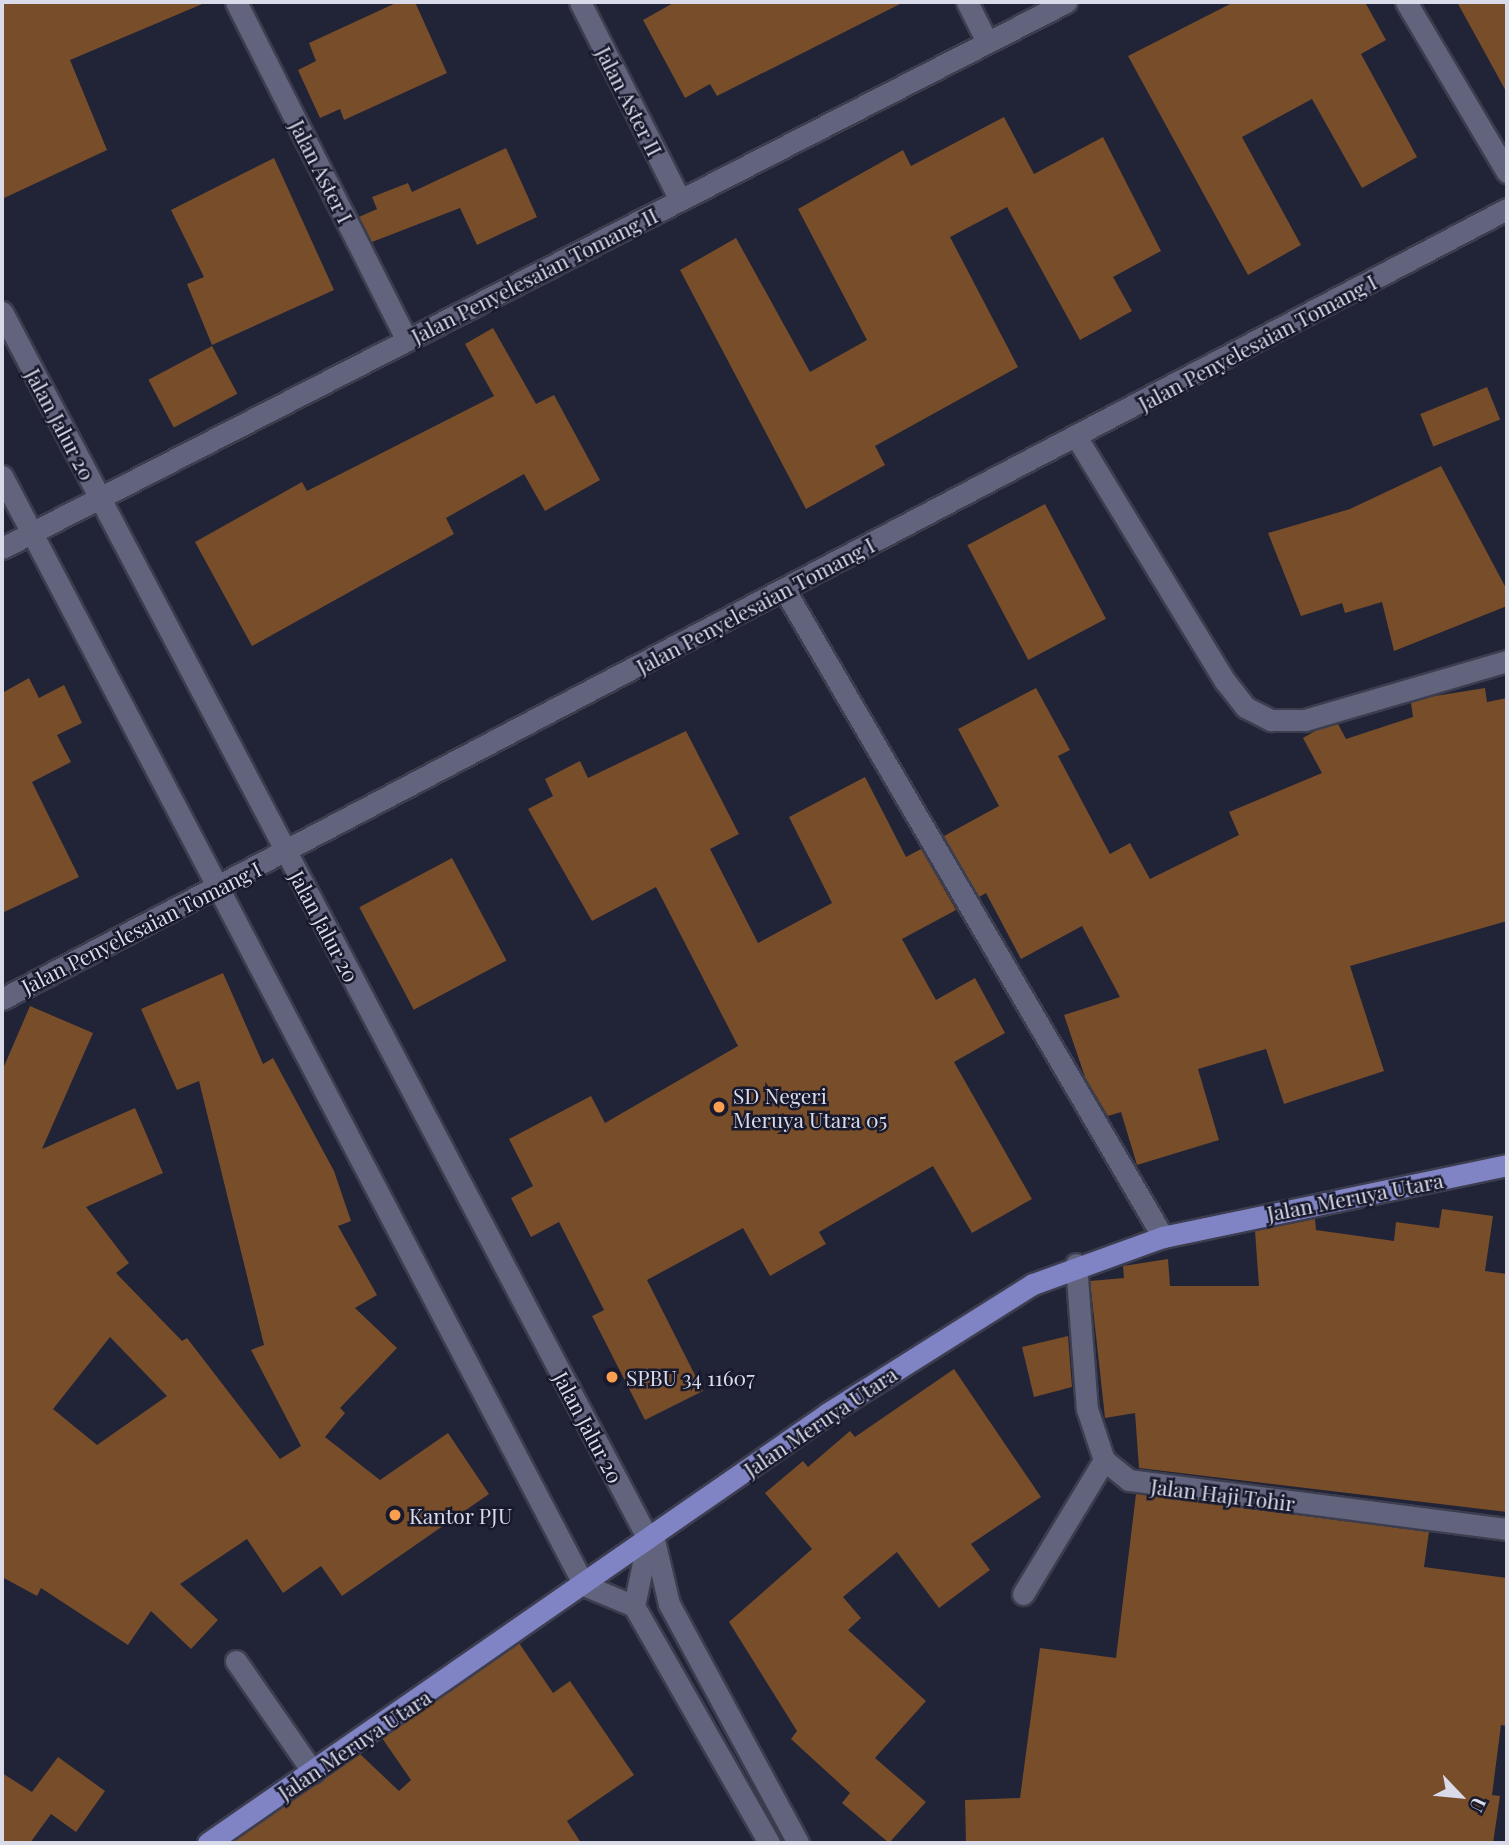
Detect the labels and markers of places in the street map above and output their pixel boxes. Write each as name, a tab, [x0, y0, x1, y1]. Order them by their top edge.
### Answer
place label: SD Negeri Meruya Utara 05	[733, 1082, 888, 1132]
marker: SD Negeri Meruya Utara 05	[711, 1099, 727, 1115]
place label: SPBU 34 11607	[626, 1364, 755, 1390]
marker: SPBU 34 11607	[604, 1369, 620, 1385]
place label: Kantor PJU	[409, 1502, 513, 1528]
marker: Kantor PJU	[387, 1507, 403, 1523]

